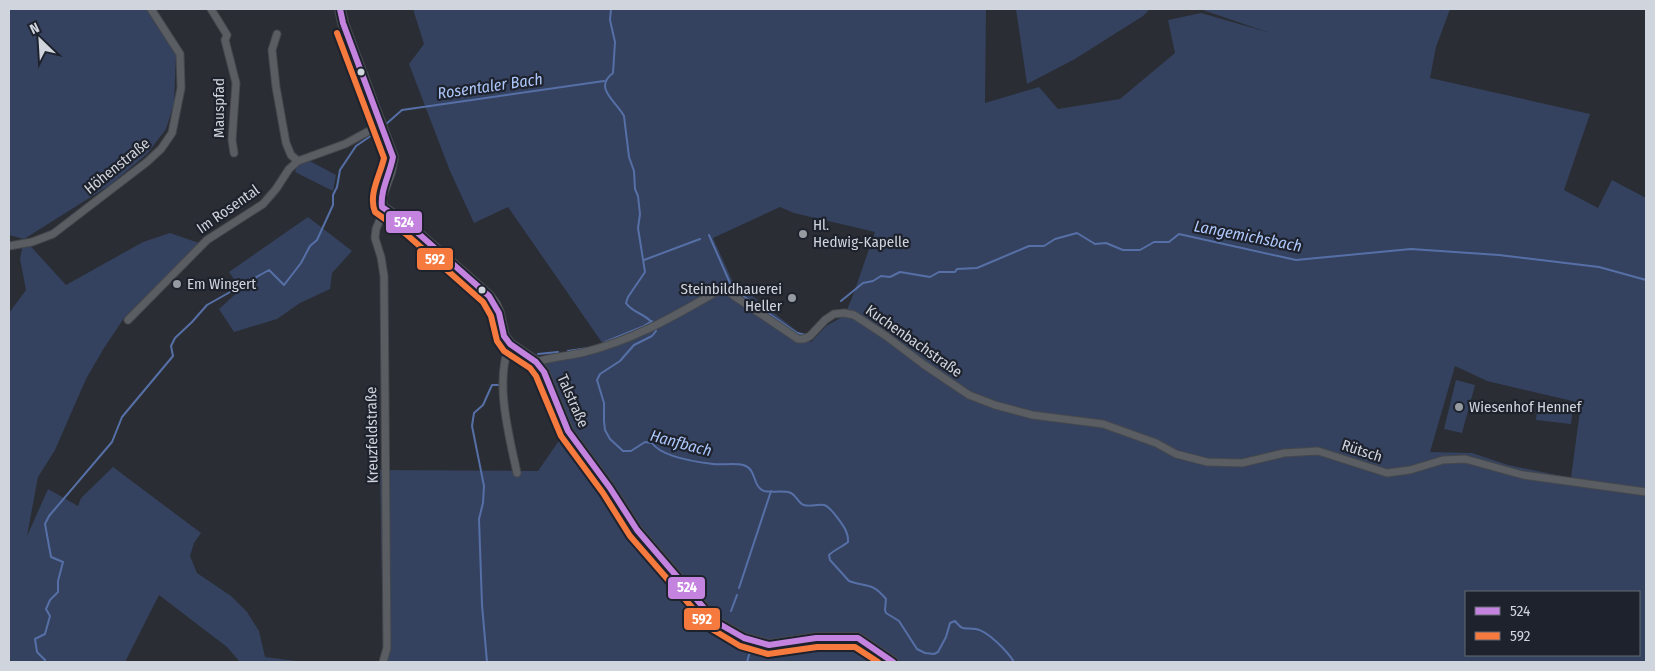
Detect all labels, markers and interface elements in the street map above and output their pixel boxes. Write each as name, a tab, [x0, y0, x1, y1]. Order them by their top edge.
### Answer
north arrow	[15, 15, 65, 65]
text: N	[27, 19, 42, 38]
unlabelled marker	[356, 67, 366, 77]
water label: Rosentaler Bach	[436, 69, 544, 103]
street label: Mauspfad	[210, 78, 228, 138]
street label: Höhenstraße	[81, 134, 153, 198]
street label: Im Rosental	[193, 181, 263, 237]
line badge: 524	[385, 210, 423, 234]
text: 524	[394, 214, 414, 231]
place label: Hl. Hedwig-Kapelle	[813, 216, 909, 251]
water label: Langemichsbach	[1192, 216, 1304, 256]
marker: Hl. Hedwig-Kapelle	[797, 228, 809, 240]
line badge: 592	[416, 247, 454, 271]
text: 592	[425, 251, 446, 268]
place label: Em Wingert	[187, 275, 256, 293]
marker: Em Wingert	[171, 278, 183, 290]
place label: Steinbildhauerei Heller	[681, 280, 783, 315]
unlabelled marker	[477, 285, 487, 295]
marker: Steinbildhauerei Heller	[786, 292, 798, 304]
street label: Kuchenbachstraße	[862, 301, 966, 381]
street label: Talstraße	[553, 372, 593, 430]
street label: Kreuzfeldstraße	[362, 387, 382, 483]
place label: Wiesenhof Hennef	[1469, 398, 1583, 416]
marker: Wiesenhof Hennef	[1453, 401, 1465, 413]
water label: Hanfbach	[648, 426, 714, 460]
street label: Rütsch	[1339, 436, 1385, 466]
line badge: 524	[667, 576, 706, 600]
text: 524	[677, 579, 697, 596]
legend	[1465, 591, 1640, 656]
text: 524	[1510, 602, 1530, 620]
line badge: 592	[683, 607, 721, 631]
text: 592	[692, 611, 713, 628]
text: 592	[1510, 627, 1531, 645]

